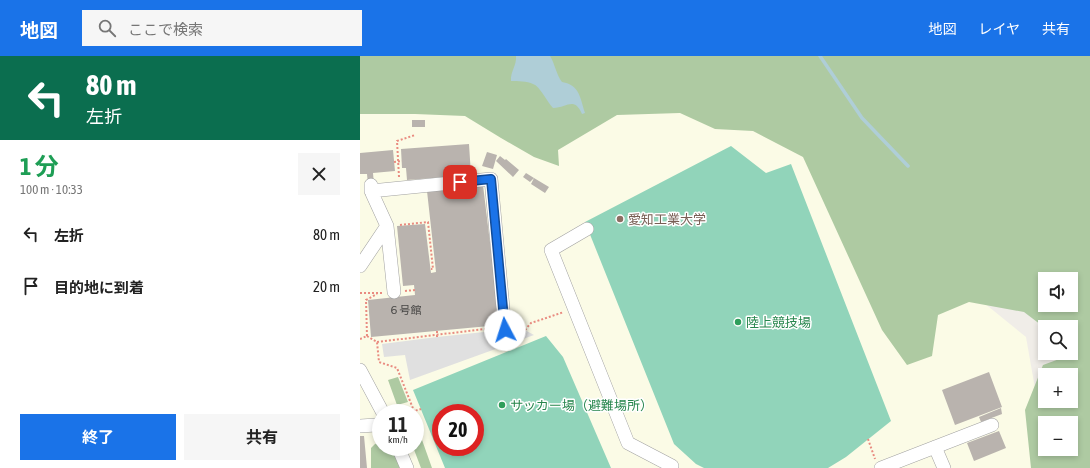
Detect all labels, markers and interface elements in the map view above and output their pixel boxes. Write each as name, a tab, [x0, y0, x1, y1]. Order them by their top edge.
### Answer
search box	[82, 10, 362, 46]
icon: search	[96, 17, 118, 39]
text: 地図	[20, 19, 58, 41]
text: ここで検索	[128, 21, 203, 38]
text: 地図	[928, 21, 956, 37]
text: レイヤ	[978, 21, 1020, 37]
text: 共有	[1042, 21, 1070, 37]
text: 80 m	[86, 69, 136, 101]
icon: left	[20, 72, 72, 124]
text: 左折	[86, 106, 122, 127]
text: 1 分	[20, 153, 59, 180]
button: close	[298, 153, 340, 195]
pin	[443, 165, 477, 199]
icon: arrive	[449, 171, 471, 193]
text: 100 m · 10:33	[20, 182, 83, 197]
place label: 愛知工業大学	[628, 212, 706, 227]
marker: 愛知工業大学	[615, 214, 625, 224]
icon: left	[20, 223, 42, 245]
text: 80 m	[313, 226, 340, 243]
text: 左折	[54, 227, 84, 244]
map controls	[1038, 272, 1078, 456]
button: sound	[1038, 272, 1078, 312]
icon: arrive	[20, 275, 42, 297]
text: 20 m	[313, 278, 340, 295]
text: 目的地に到着	[54, 279, 144, 296]
house number: ６号館	[389, 304, 422, 316]
position arrow	[484, 309, 526, 351]
place label: 陸上競技場	[746, 315, 811, 330]
marker: 陸上競技場	[733, 317, 743, 327]
button: search	[1038, 320, 1078, 360]
button: +	[1038, 368, 1078, 408]
place label: サッカー場（避難場所）	[510, 398, 653, 413]
marker: サッカー場（避難場所）	[497, 400, 507, 410]
speed limit sign: 20	[432, 404, 484, 456]
text: 11	[389, 413, 407, 436]
button: 終了	[20, 414, 176, 460]
button: 共有	[184, 414, 340, 460]
button: −	[1038, 416, 1078, 456]
text: km/h	[388, 434, 408, 445]

